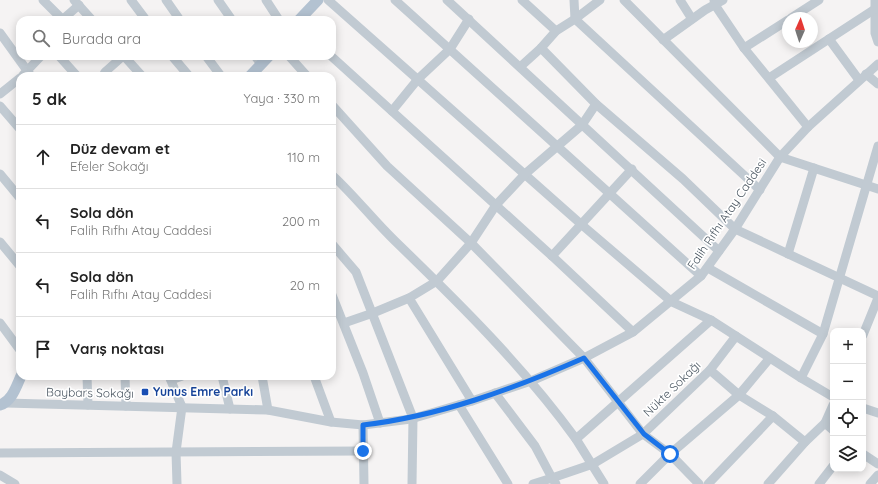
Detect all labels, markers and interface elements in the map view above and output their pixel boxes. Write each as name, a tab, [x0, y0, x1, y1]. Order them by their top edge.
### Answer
north arrow	[782, 12, 818, 48]
search box	[16, 16, 336, 60]
icon: search	[30, 27, 52, 49]
text: Burada ara	[62, 29, 141, 48]
text: 5 dk	[32, 88, 67, 109]
text: Yaya · 330 m	[244, 90, 320, 106]
text: Düz devam et	[70, 139, 170, 158]
icon: ahead	[32, 146, 54, 168]
text: 110 m	[287, 149, 320, 165]
street label: Falih Rıfhı Atay Caddesi	[684, 155, 769, 272]
text: Efeler Sokağı	[70, 158, 149, 174]
text: Sola dön	[70, 203, 134, 222]
icon: left	[32, 210, 54, 232]
text: 200 m	[282, 213, 320, 229]
text: Falih Rıfhı Atay Caddesi	[70, 222, 211, 238]
text: Sola dön	[70, 267, 134, 286]
icon: left	[32, 274, 54, 296]
text: 20 m	[290, 277, 320, 293]
text: Falih Rıfhı Atay Caddesi	[70, 286, 211, 302]
map controls	[830, 328, 866, 472]
button: +	[830, 328, 866, 364]
icon: arrive	[32, 338, 54, 360]
text: Varış noktası	[70, 339, 164, 358]
street label: Nükte Sokağı	[640, 358, 703, 420]
button: −	[830, 364, 866, 400]
street label: Baybars Sokağı	[46, 384, 134, 401]
place label: Yunus Emre Parkı	[153, 384, 253, 399]
marker: Yunus Emre Parkı	[140, 387, 150, 397]
button: locate	[830, 400, 866, 436]
button: layers	[830, 436, 866, 472]
route end	[354, 442, 372, 460]
route start	[661, 445, 679, 463]

